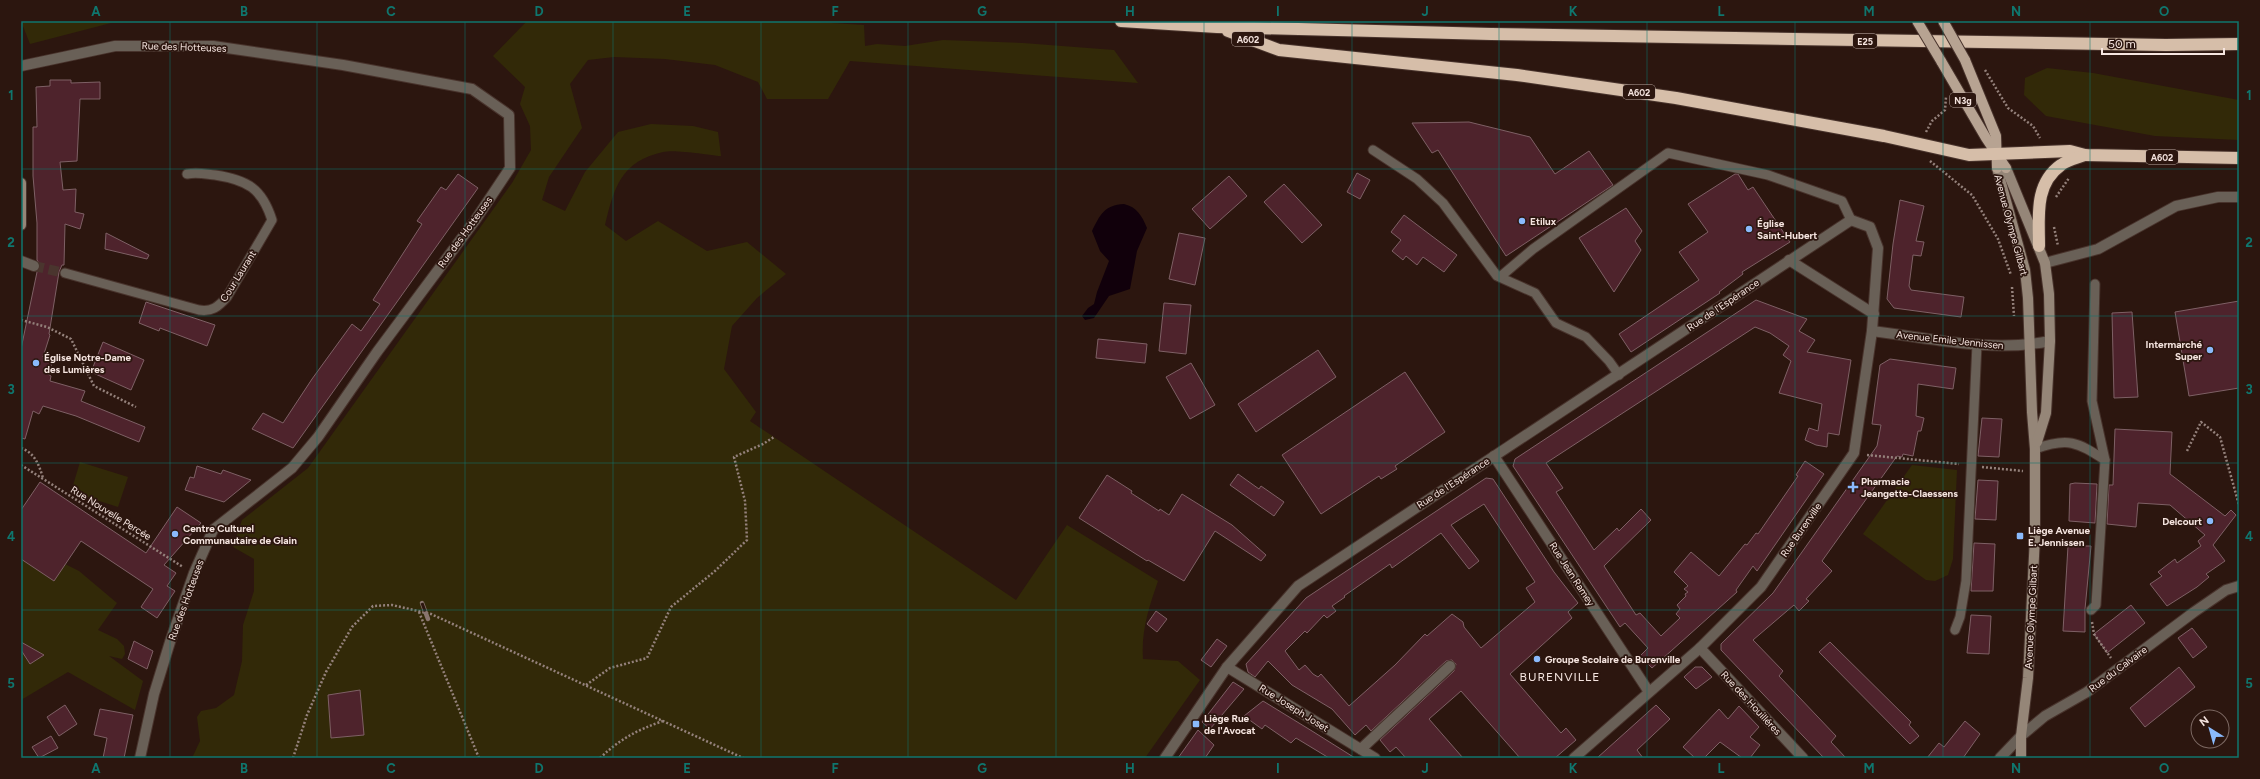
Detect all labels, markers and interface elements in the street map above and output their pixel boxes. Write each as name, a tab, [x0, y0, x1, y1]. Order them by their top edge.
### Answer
text: A	[91, 4, 101, 19]
text: B	[240, 4, 248, 19]
text: C	[386, 4, 396, 19]
text: D	[534, 4, 544, 19]
text: E	[683, 4, 691, 19]
text: F	[831, 4, 839, 19]
text: G	[977, 4, 987, 19]
text: H	[1125, 4, 1135, 19]
text: I	[1276, 4, 1280, 19]
text: J	[1421, 4, 1429, 19]
text: K	[1569, 4, 1578, 19]
text: L	[1718, 4, 1725, 19]
text: M	[1863, 4, 1875, 19]
text: N	[2011, 4, 2021, 19]
text: O	[2159, 4, 2169, 19]
scale bar	[2102, 30, 2224, 56]
road number: A602	[1232, 32, 1264, 46]
road number: E25	[1853, 34, 1877, 48]
text: 50 m	[2108, 37, 2136, 51]
street label: Rue des Hotteuses	[141, 39, 227, 55]
road number: A602	[1623, 85, 1655, 99]
text: 1	[8, 88, 14, 103]
text: 1	[2246, 88, 2252, 103]
road number: N3g	[1950, 93, 1976, 107]
road number: A602	[2146, 150, 2178, 164]
street label: Avenue Olympe Gilbart	[1991, 173, 2031, 277]
street label: Rue des Hotteuses	[435, 194, 495, 270]
place label: Etilux	[1530, 215, 1557, 228]
marker: Etilux	[1517, 216, 1527, 226]
place label: Église Saint-Hubert	[1757, 217, 1817, 242]
marker: Église Saint-Hubert	[1744, 224, 1754, 234]
text: 2	[7, 235, 15, 250]
text: 2	[2245, 235, 2253, 250]
street label: Cour Laurant	[217, 248, 259, 304]
street label: Rue de l'Espérance	[1684, 276, 1762, 334]
street label: Avenue Emile Jennissen	[1896, 328, 2005, 352]
place label: Intermarché Super	[2146, 338, 2202, 363]
marker: Intermarché Super	[2205, 345, 2215, 355]
place label: Église Notre-Dame des Lumières	[44, 351, 132, 376]
marker: Église Notre-Dame des Lumières	[31, 358, 41, 368]
text: 3	[7, 382, 15, 397]
text: 3	[2245, 382, 2253, 397]
street label: Rue de l'Espérance	[1414, 454, 1492, 512]
place label: Pharmacie Jeangette-Claessens	[1861, 475, 1958, 500]
marker: Pharmacie Jeangette-Claessens	[1848, 482, 1858, 492]
street label: Rue Nouvelle Percée	[68, 483, 154, 543]
street label: Rue Burenville	[1778, 500, 1825, 560]
place label: Delcourt	[2162, 515, 2202, 528]
marker: Delcourt	[2205, 516, 2215, 526]
place label: Centre Culturel Communautaire de Glain	[183, 522, 297, 547]
place label: Liège Avenue E. Jennissen	[2028, 524, 2091, 549]
text: 4	[7, 529, 15, 544]
marker: Centre Culturel Communautaire de Glain	[170, 529, 180, 539]
text: 4	[2245, 529, 2253, 544]
marker: Liège Avenue E. Jennissen	[2015, 531, 2025, 541]
street label: Rue Jean Ramey	[1546, 539, 1598, 609]
street label: Rue des Hotteuses	[165, 558, 207, 642]
street label: Avenue Olympe Gilbart	[2022, 564, 2040, 669]
street label: Rue du Calvaire	[2086, 643, 2150, 695]
place label: Groupe Scolaire de Burenville	[1545, 653, 1681, 666]
marker: Groupe Scolaire de Burenville	[1532, 654, 1542, 664]
street label: Rue des Houilléres	[1718, 668, 1784, 738]
district label: BURENVILLE	[1520, 670, 1600, 684]
text: 5	[7, 676, 15, 691]
text: 5	[2245, 676, 2253, 691]
street label: Rue Joseph Joset	[1257, 681, 1331, 735]
north arrow	[2190, 709, 2230, 749]
place label: Liège Rue de l'Avocat	[1204, 712, 1256, 737]
text: N	[2197, 714, 2212, 729]
marker: Liège Rue de l'Avocat	[1191, 719, 1201, 729]
text: A	[91, 761, 101, 776]
text: B	[240, 761, 248, 776]
text: C	[386, 761, 396, 776]
text: D	[534, 761, 544, 776]
text: E	[683, 761, 691, 776]
text: F	[831, 761, 839, 776]
text: G	[977, 761, 987, 776]
text: H	[1125, 761, 1135, 776]
text: I	[1276, 761, 1280, 776]
text: J	[1421, 761, 1429, 776]
text: K	[1569, 761, 1578, 776]
text: L	[1718, 761, 1725, 776]
text: M	[1863, 761, 1875, 776]
text: N	[2011, 761, 2021, 776]
text: O	[2159, 761, 2169, 776]

